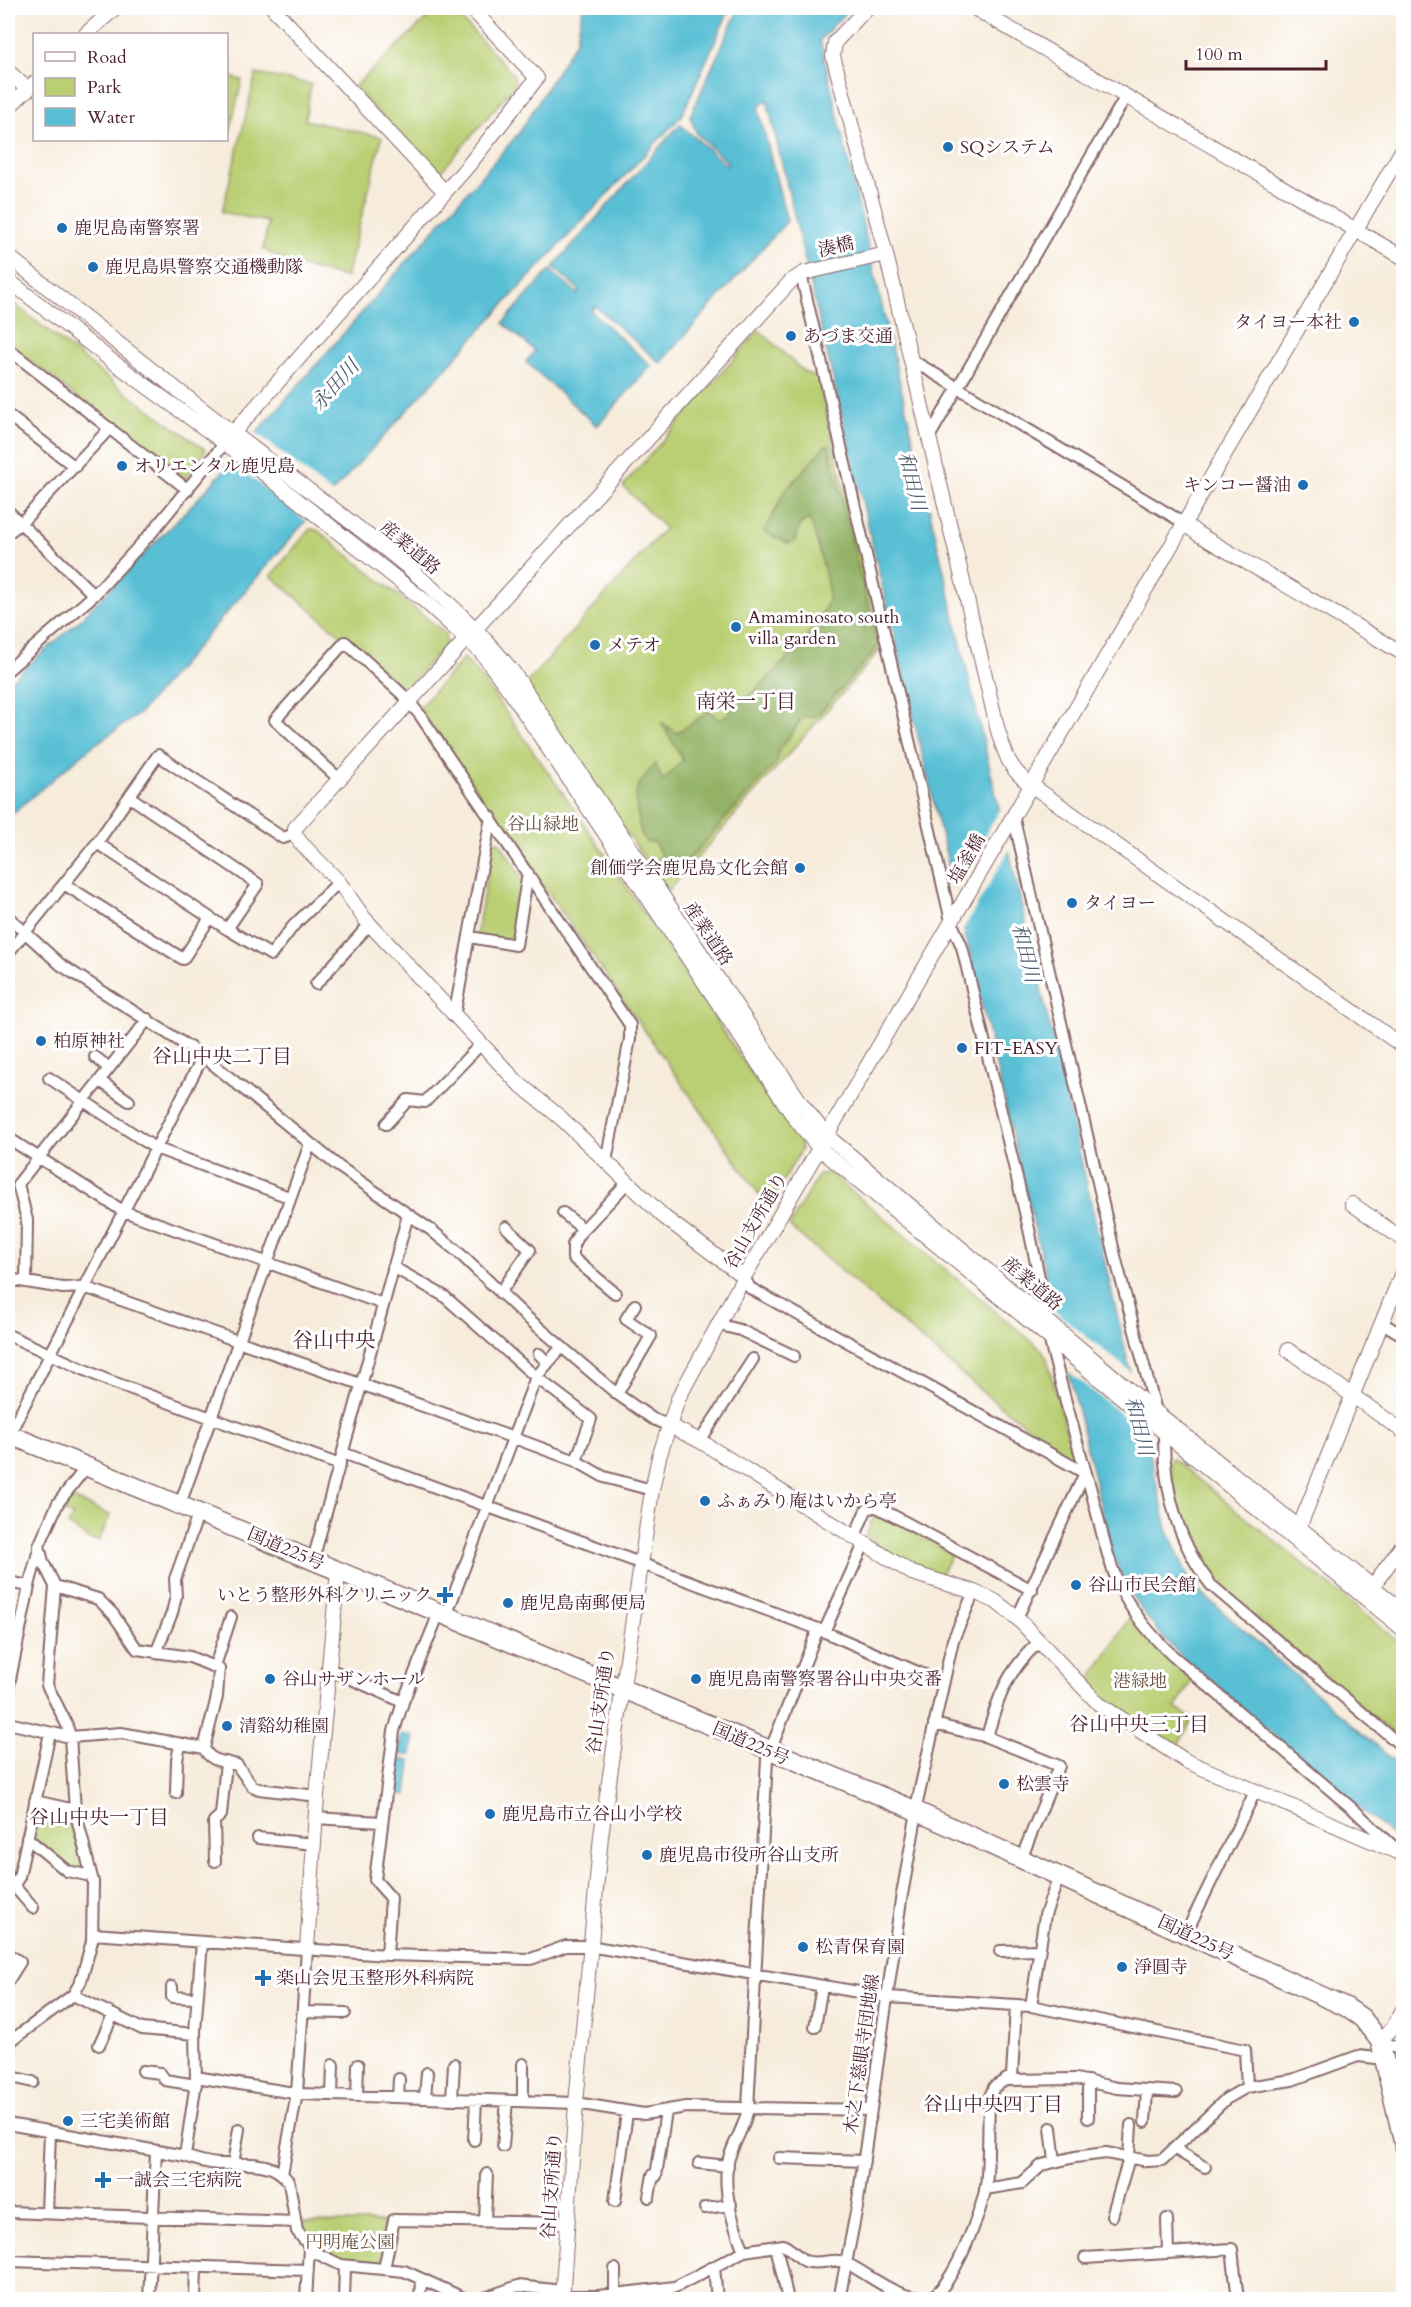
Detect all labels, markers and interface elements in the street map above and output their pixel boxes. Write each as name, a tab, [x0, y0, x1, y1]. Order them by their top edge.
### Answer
legend	[33, 33, 228, 141]
scale bar	[1186, 33, 1326, 71]
text: 100 m	[1195, 42, 1243, 67]
text: Road	[87, 45, 127, 70]
text: Park	[87, 75, 122, 100]
text: Water	[86, 105, 136, 130]
place label: SQシステム	[960, 135, 1055, 160]
marker: SQシステム	[941, 140, 955, 154]
place label: 鹿児島南警察署	[74, 216, 200, 241]
marker: 鹿児島南警察署	[55, 221, 69, 235]
street label: 湊橋	[816, 231, 856, 263]
place label: 鹿児島県警察交通機動隊	[105, 255, 303, 280]
marker: 鹿児島県警察交通機動隊	[86, 260, 100, 274]
place label: タイヨー本社	[1234, 310, 1342, 335]
marker: タイヨー本社	[1347, 315, 1361, 329]
place label: あづま交通	[803, 324, 893, 349]
marker: あづま交通	[784, 329, 798, 343]
water label: 永田川	[305, 352, 366, 416]
water label: 和田川	[892, 449, 933, 515]
place label: オリエンタル鹿児島	[134, 454, 295, 479]
marker: オリエンタル鹿児島	[115, 459, 129, 473]
place label: キンコー醤油	[1183, 473, 1291, 498]
marker: キンコー醤油	[1296, 478, 1310, 492]
street label: 産業道路	[374, 515, 446, 581]
place label: Amaminosato south villa garden	[748, 605, 899, 651]
marker: Amaminosato south villa garden	[729, 620, 743, 634]
place label: メテオ	[607, 633, 661, 658]
marker: メテオ	[588, 638, 602, 652]
district label: 南栄一丁目	[696, 688, 796, 715]
park label: 谷山緑地	[507, 812, 579, 837]
street label: 塩釜橋	[943, 829, 991, 889]
place label: 創価学会鹿児島文化会館	[590, 856, 788, 881]
marker: 創価学会鹿児島文化会館	[793, 861, 807, 875]
place label: タイヨー	[1084, 891, 1156, 916]
marker: タイヨー	[1065, 896, 1079, 910]
street label: 産業道路	[678, 897, 738, 971]
water label: 和田川	[1006, 921, 1047, 987]
place label: 柏原神社	[53, 1029, 125, 1054]
marker: 柏原神社	[34, 1034, 48, 1048]
place label: FIT-EASY	[974, 1036, 1059, 1061]
marker: FIT-EASY	[955, 1041, 969, 1055]
district label: 谷山中央二丁目	[152, 1043, 292, 1070]
street label: 谷山支所通り	[718, 1168, 794, 1274]
street label: 産業道路	[996, 1251, 1068, 1317]
district label: 谷山中央	[292, 1326, 376, 1355]
water label: 和田川	[1119, 1394, 1160, 1460]
place label: ふぁみり庵はいから亭	[717, 1489, 897, 1514]
marker: ふぁみり庵はいから亭	[698, 1494, 712, 1508]
street label: 国道225号	[244, 1522, 328, 1576]
place label: 谷山市民会館	[1088, 1573, 1196, 1598]
marker: 谷山市民会館	[1069, 1578, 1083, 1592]
place label: いとう整形外科クリニック	[217, 1583, 432, 1608]
marker: いとう整形外科クリニック	[436, 1586, 454, 1604]
place label: 鹿児島南郵便局	[520, 1591, 646, 1616]
marker: 鹿児島南郵便局	[501, 1596, 515, 1610]
street label: 谷山支所通り	[581, 1646, 621, 1756]
place label: 谷山サザンホール	[282, 1667, 425, 1692]
place label: 鹿児島南警察署谷山中央交番	[708, 1667, 942, 1692]
park label: 港緑地	[1113, 1669, 1167, 1694]
marker: 谷山サザンホール	[263, 1672, 277, 1686]
marker: 鹿児島南警察署谷山中央交番	[689, 1672, 703, 1686]
district label: 谷山中央三丁目	[1069, 1711, 1209, 1738]
place label: 清谿幼稚園	[239, 1714, 329, 1739]
street label: 国道225号	[709, 1717, 793, 1771]
marker: 清谿幼稚園	[220, 1719, 234, 1733]
place label: 松雲寺	[1016, 1772, 1070, 1797]
marker: 松雲寺	[997, 1777, 1011, 1791]
place label: 鹿児島市立谷山小学校	[502, 1802, 682, 1827]
district label: 谷山中央一丁目	[29, 1804, 169, 1831]
marker: 鹿児島市立谷山小学校	[483, 1807, 497, 1821]
place label: 鹿児島市役所谷山支所	[659, 1843, 839, 1868]
marker: 鹿児島市役所谷山支所	[640, 1848, 654, 1862]
street label: 国道225号	[1154, 1909, 1238, 1967]
place label: 松青保育園	[815, 1935, 905, 1960]
marker: 松青保育園	[796, 1940, 810, 1954]
place label: 淨圓寺	[1134, 1955, 1188, 1980]
marker: 淨圓寺	[1115, 1960, 1129, 1974]
place label: 楽山会児玉整形外科病院	[276, 1966, 474, 1991]
marker: 楽山会児玉整形外科病院	[254, 1969, 272, 1987]
street label: 木之下慈眼寺団地線	[838, 1972, 886, 2136]
district label: 谷山中央四丁目	[923, 2091, 1063, 2118]
place label: 三宅美術館	[80, 2109, 170, 2134]
marker: 三宅美術館	[61, 2114, 75, 2128]
street label: 谷山支所通り	[536, 2131, 568, 2241]
place label: 一誠会三宅病院	[116, 2168, 242, 2193]
marker: 一誠会三宅病院	[94, 2171, 112, 2189]
park label: 円明庵公園	[305, 2230, 395, 2255]

